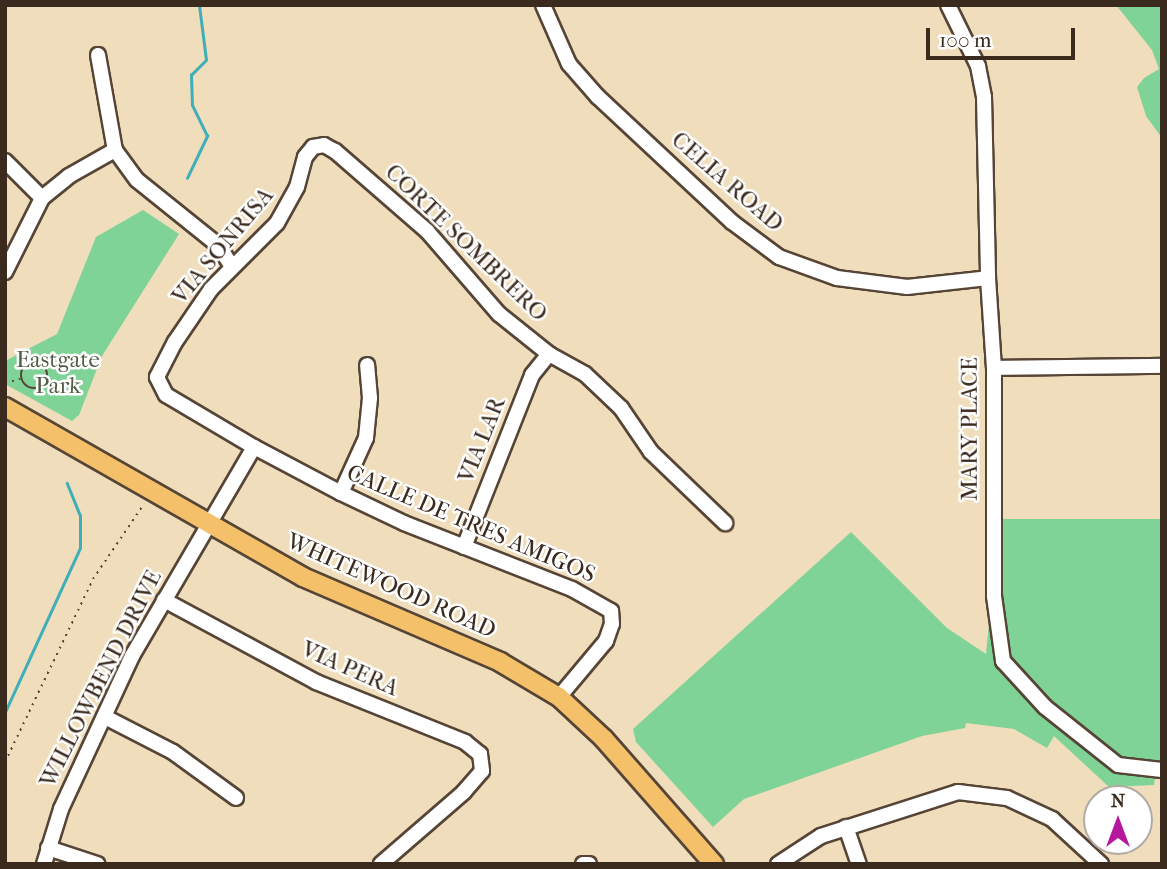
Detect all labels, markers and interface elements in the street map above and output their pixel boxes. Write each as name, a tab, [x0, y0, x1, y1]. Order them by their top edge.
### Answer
scale bar	[929, 14, 1078, 58]
text: 100 m	[939, 28, 992, 52]
street label: CELIA ROAD	[666, 126, 788, 238]
street label: CORTE SOMBRERO	[379, 159, 553, 327]
street label: VIA SONRISA	[166, 182, 280, 310]
park label: Eastgate Park	[16, 346, 100, 400]
street label: MARY PLACE	[956, 357, 984, 501]
street label: VIA LAR	[452, 393, 512, 487]
street label: CALLE DE TRES AMIGOS	[343, 459, 599, 589]
street label: WHITEWOOD ROAD	[282, 527, 500, 645]
street label: WILLOWBEND DRIVE	[34, 566, 168, 792]
street label: VIA PERA	[297, 635, 403, 703]
north arrow	[1083, 785, 1153, 855]
text: N	[1111, 790, 1125, 812]

